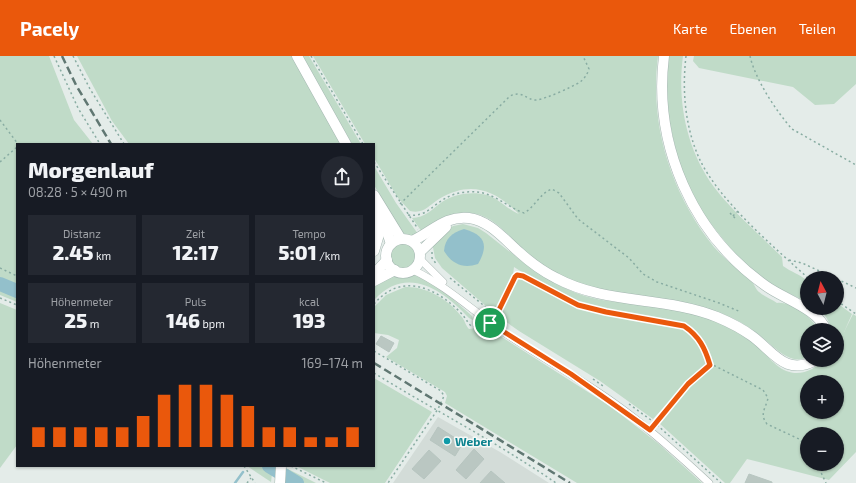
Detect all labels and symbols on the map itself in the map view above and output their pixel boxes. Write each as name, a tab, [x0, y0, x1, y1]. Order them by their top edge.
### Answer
north arrow	[800, 271, 844, 315]
pin	[473, 306, 507, 340]
place label: Weber	[455, 434, 492, 448]
marker: Weber	[442, 436, 452, 446]

